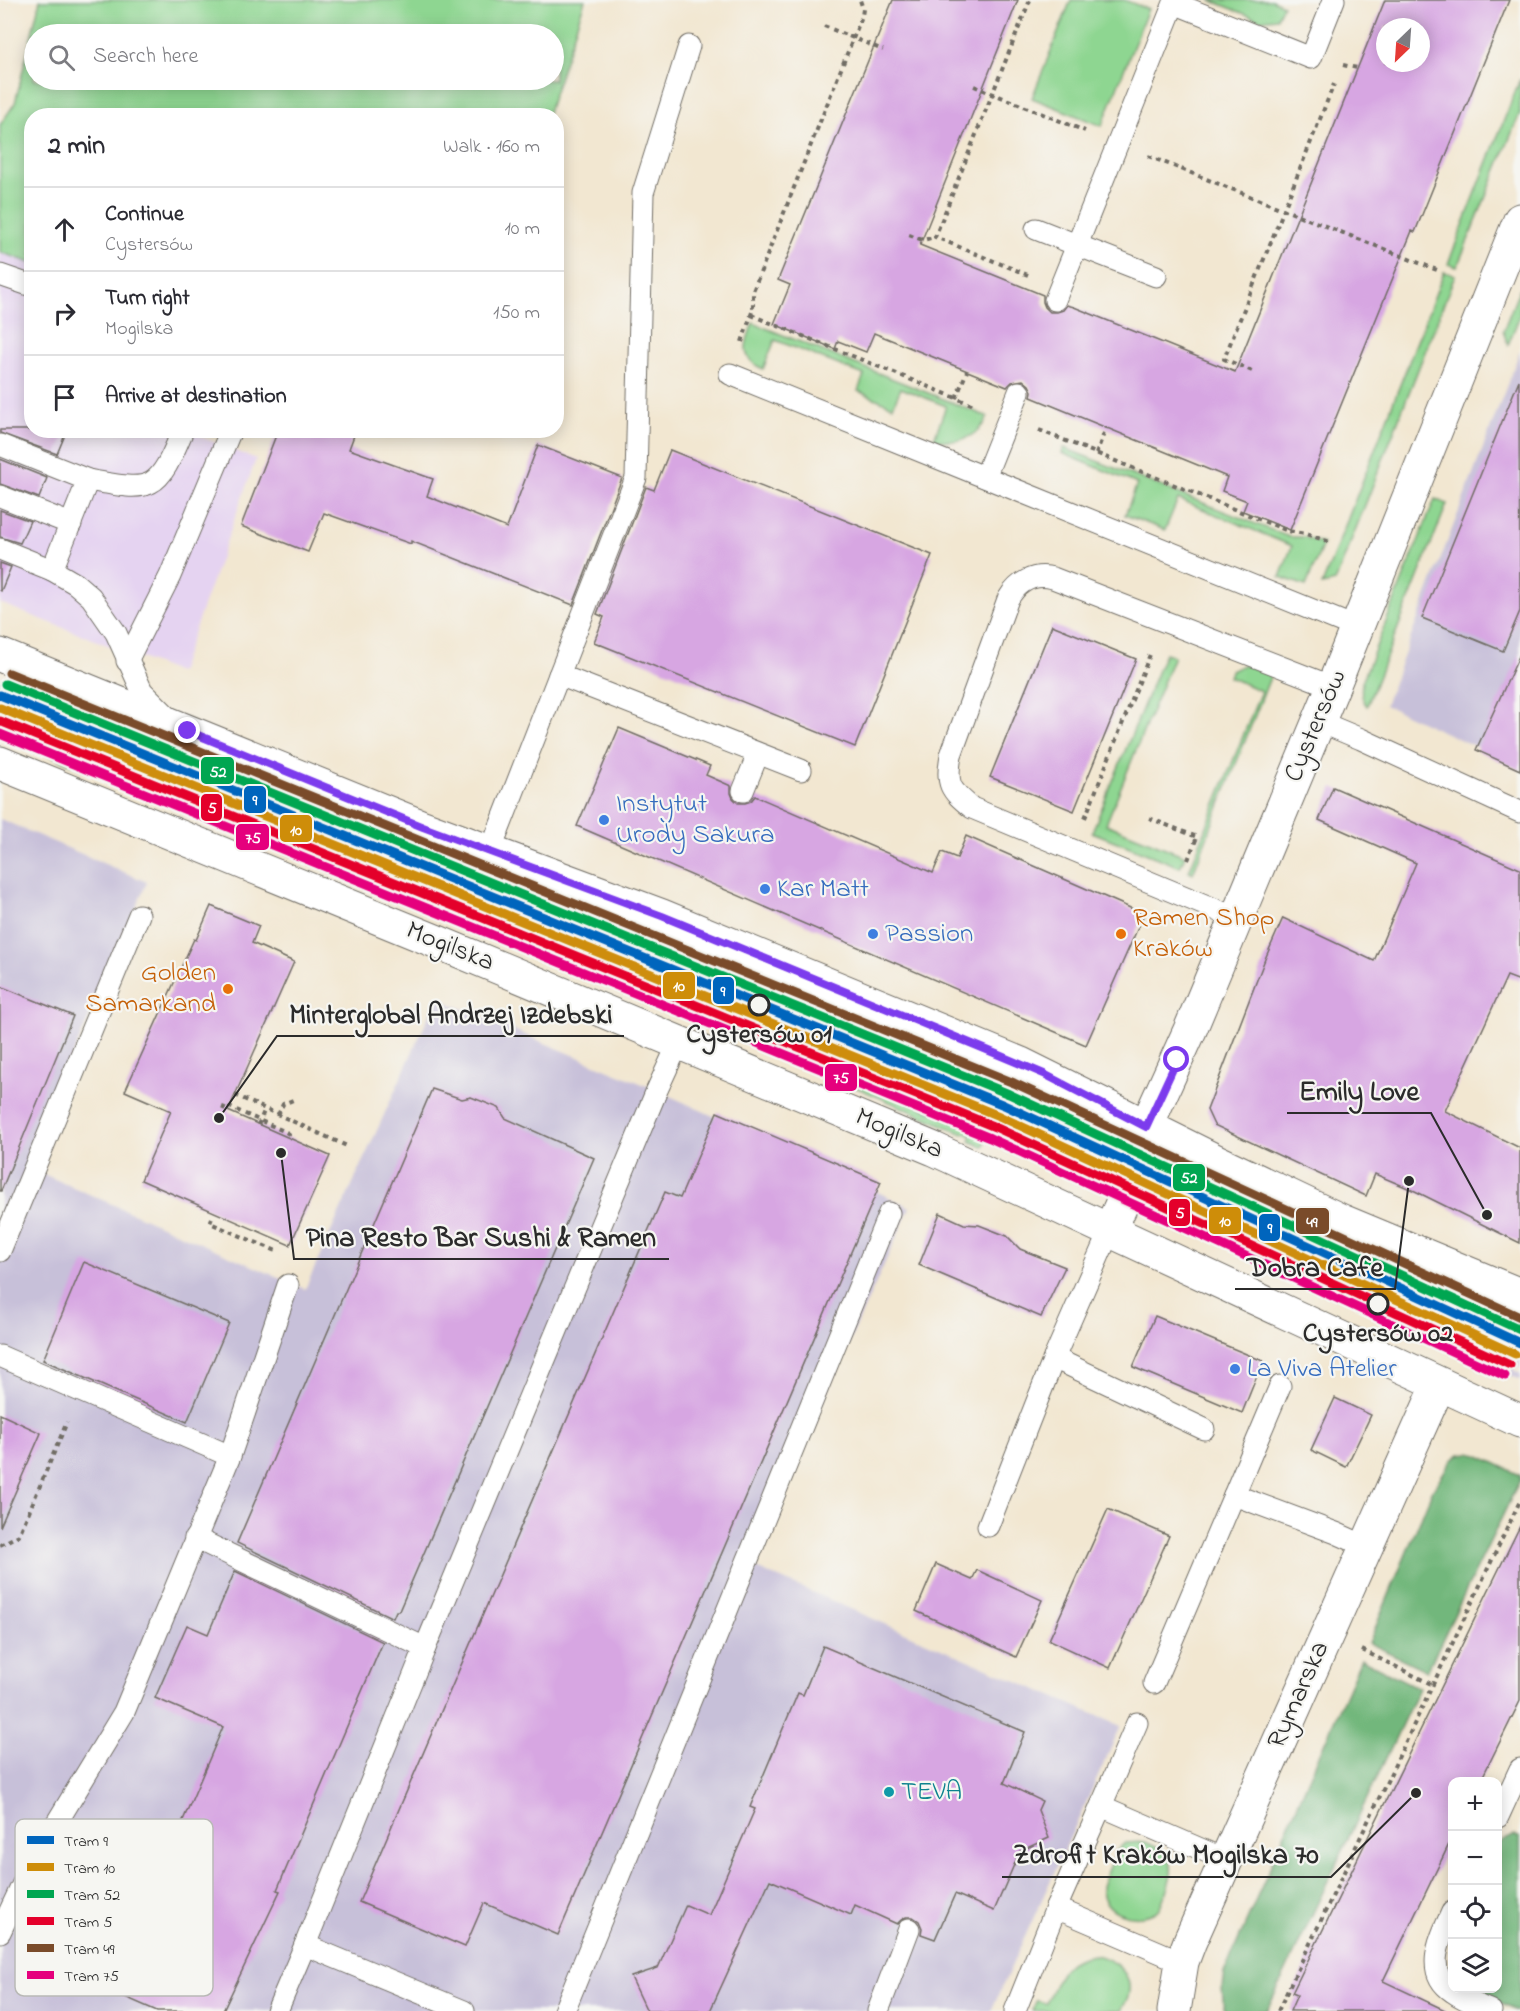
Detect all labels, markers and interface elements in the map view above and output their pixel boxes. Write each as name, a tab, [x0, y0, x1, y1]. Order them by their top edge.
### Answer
north arrow	[1376, 18, 1430, 72]
search box	[24, 24, 564, 90]
icon: search	[45, 41, 78, 74]
text: Search here	[93, 41, 198, 73]
text: 2 min	[48, 128, 105, 166]
text: Walk · 160 m	[443, 133, 540, 162]
text: Continue	[105, 199, 184, 231]
icon: ahead	[48, 213, 81, 246]
text: 10 m	[504, 215, 540, 244]
text: Cystersów	[105, 231, 193, 260]
text: Turn right	[105, 283, 190, 315]
icon: right	[48, 297, 81, 330]
text: 150 m	[493, 299, 540, 328]
text: Mogilska	[105, 315, 173, 344]
icon: arrive	[48, 381, 81, 414]
text: Arrive at destination	[105, 381, 287, 413]
street label: Cystersów	[1275, 664, 1357, 788]
route end	[174, 717, 200, 743]
line badge: 52	[200, 756, 235, 785]
text: 52	[209, 761, 227, 785]
line badge: 9	[243, 785, 267, 814]
place label: Instytut Urody Sakura	[616, 785, 774, 855]
text: 9	[252, 789, 258, 813]
line badge: 5	[200, 793, 223, 822]
text: 5	[207, 797, 217, 821]
marker: Instytut Urody Sakura	[597, 813, 611, 827]
line badge: 10	[279, 814, 313, 843]
text: 10	[290, 819, 302, 843]
line badge: 75	[235, 823, 270, 851]
text: 75	[245, 827, 262, 851]
place label: Kar Matt	[777, 870, 869, 909]
marker: Kar Matt	[758, 882, 772, 896]
place label: Ramen Shop Kraków	[1133, 899, 1275, 969]
street label: Mogilska	[400, 912, 500, 982]
place label: Passion	[885, 915, 973, 954]
marker: Passion	[866, 927, 880, 941]
marker: Ramen Shop Kraków	[1114, 927, 1128, 941]
place label: Golden Samarkand	[85, 954, 216, 1024]
line badge: 10	[662, 971, 696, 1000]
text: 10	[673, 975, 685, 999]
line badge: 9	[712, 976, 735, 1005]
text: 9	[720, 980, 726, 1004]
marker: Golden Samarkand	[221, 982, 235, 996]
callout: Minterglobal Andrzej Izdebski	[277, 990, 624, 1036]
marker: Cystersów 01	[748, 994, 770, 1016]
text: Minterglobal Andrzej Izdebski	[289, 996, 613, 1038]
place label: Cystersów 01	[686, 1016, 832, 1055]
route start	[1163, 1046, 1189, 1072]
line badge: 75	[824, 1063, 858, 1092]
text: 75	[833, 1067, 850, 1091]
callout: Emily Love	[1287, 1067, 1431, 1113]
text: Emily Love	[1299, 1073, 1421, 1114]
street label: Mogilska	[849, 1098, 949, 1170]
line badge: 52	[1172, 1163, 1206, 1192]
text: 52	[1180, 1167, 1198, 1191]
line badge: 5	[1168, 1198, 1191, 1227]
text: 5	[1175, 1202, 1185, 1226]
line badge: 10	[1208, 1206, 1242, 1235]
line badge: 49	[1295, 1207, 1330, 1235]
text: 10	[1219, 1210, 1231, 1234]
text: 49	[1305, 1211, 1318, 1235]
callout: Pina Resto Bar Sushi & Ramen	[294, 1213, 669, 1259]
line badge: 9	[1258, 1213, 1281, 1242]
text: 9	[1267, 1217, 1273, 1241]
text: Pina Resto Bar Sushi & Ramen	[306, 1219, 656, 1260]
callout: Dobra Cafe	[1235, 1243, 1395, 1289]
text: Dobra Cafe	[1245, 1249, 1384, 1290]
marker: Cystersów 02	[1367, 1293, 1389, 1315]
place label: Cystersów 02	[1303, 1315, 1454, 1354]
place label: La Viva Atelier	[1247, 1350, 1397, 1389]
marker: La Viva Atelier	[1228, 1362, 1242, 1376]
street label: Rymarska	[1258, 1635, 1340, 1755]
place label: TEVA	[901, 1773, 962, 1812]
map controls	[1448, 1777, 1502, 1993]
button: +	[1448, 1777, 1502, 1831]
marker: TEVA	[882, 1785, 896, 1799]
legend	[15, 1819, 213, 1996]
text: Tram 9	[64, 1830, 108, 1854]
callout: Zdrofit Kraków Mogilska 70	[1002, 1831, 1331, 1877]
button: −	[1448, 1831, 1502, 1885]
text: Zdrofit Kraków Mogilska 70	[1013, 1836, 1319, 1878]
text: Tram 10	[64, 1857, 115, 1881]
text: Tram 52	[64, 1884, 120, 1908]
button: locate	[1448, 1885, 1502, 1939]
text: Tram 5	[64, 1911, 112, 1935]
text: Tram 49	[64, 1938, 115, 1962]
button: layers	[1448, 1939, 1502, 1993]
text: Tram 75	[64, 1965, 119, 1989]

